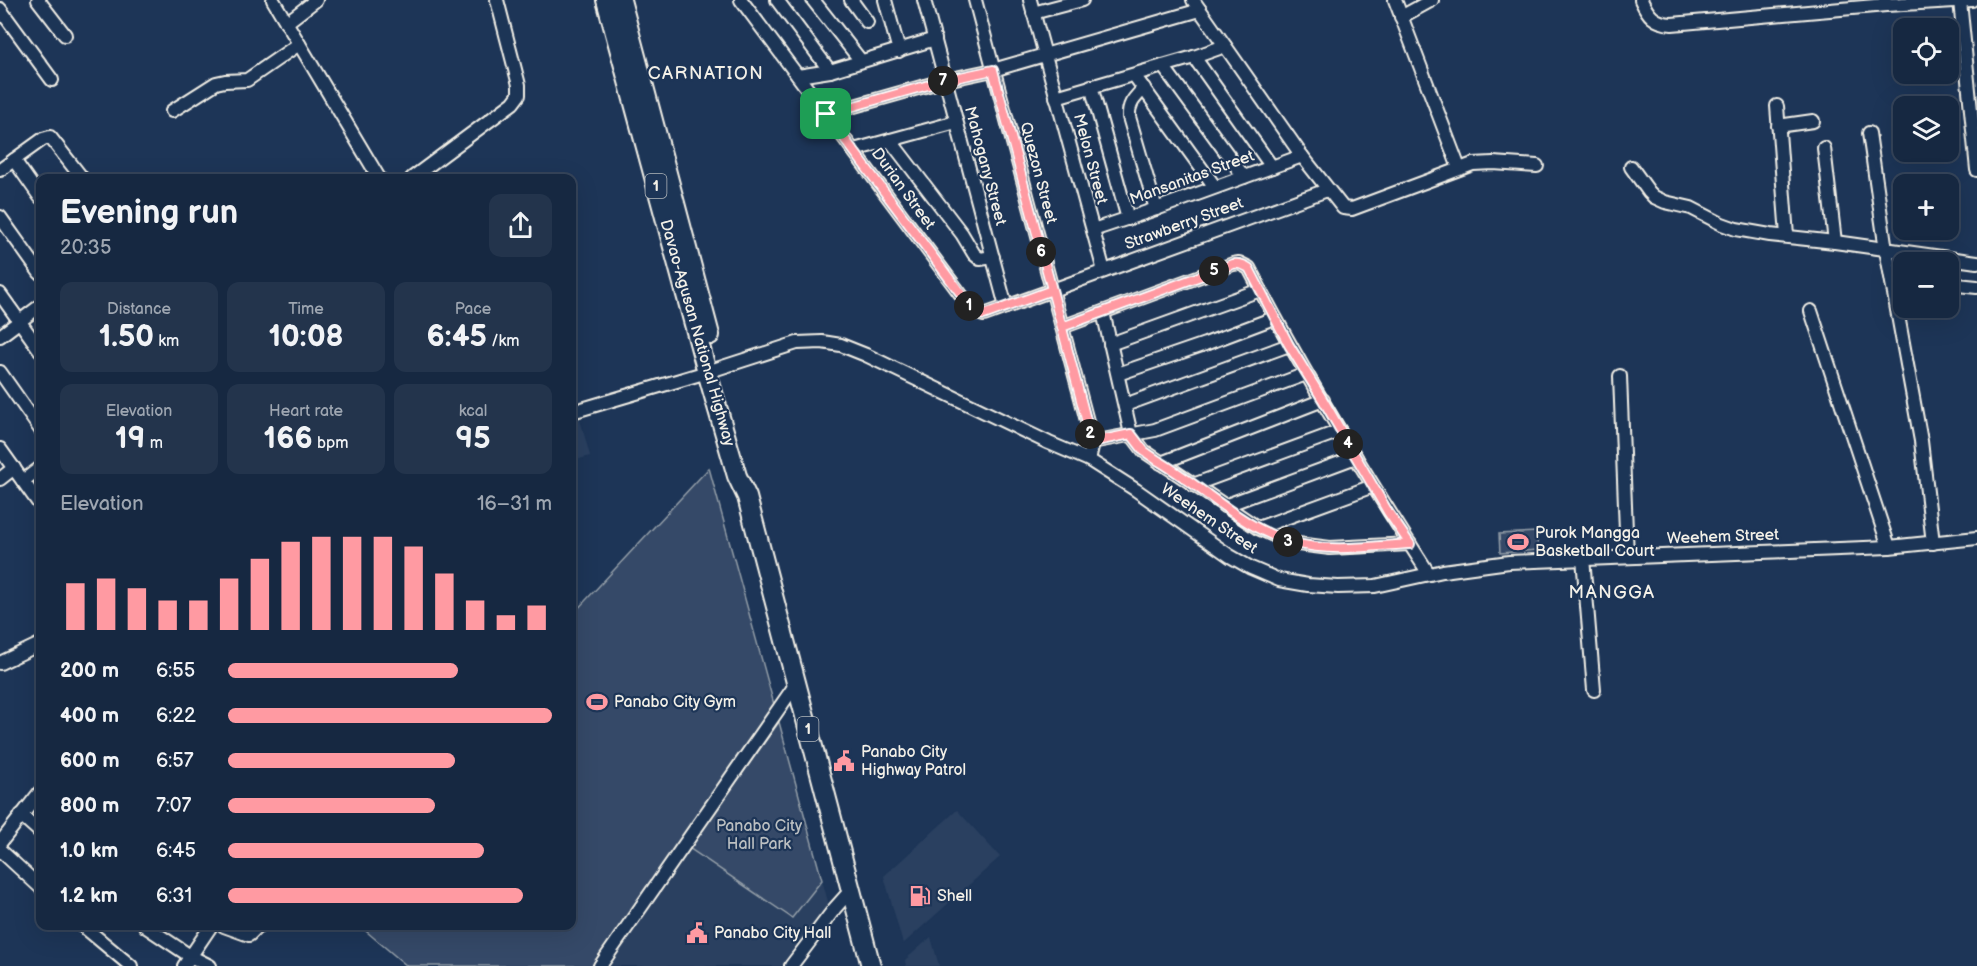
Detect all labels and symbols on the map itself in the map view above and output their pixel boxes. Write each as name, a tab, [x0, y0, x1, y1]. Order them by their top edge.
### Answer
district label: CARNATION	[648, 63, 764, 84]
pin: 7	[928, 66, 958, 96]
pin	[800, 88, 851, 139]
street label: Mahogany Street	[960, 104, 1010, 228]
street label: Melon Street	[1069, 112, 1111, 206]
street label: Quezon Street	[1015, 120, 1061, 226]
street label: Durian Street	[867, 145, 939, 234]
street label: Mansanitas Street	[1127, 147, 1257, 209]
road number: 1	[646, 174, 666, 198]
street label: Strawberry Street	[1122, 194, 1246, 254]
street label: Davao-Agusan National Highway	[655, 217, 739, 449]
pin: 6	[1026, 237, 1056, 267]
pin: 5	[1199, 256, 1229, 286]
pin: 1	[954, 291, 984, 321]
pin: 2	[1075, 419, 1105, 449]
pin: 4	[1333, 429, 1363, 459]
street label: Weehem Street	[1157, 480, 1261, 558]
place label: Purok Mangga Basketball Court	[1535, 524, 1655, 561]
street label: Weehem Street	[1667, 526, 1779, 548]
pin: 3	[1273, 527, 1303, 557]
sports icon: Purok Mangga Basketball Court	[1506, 530, 1530, 554]
district label: MANGGA	[1569, 582, 1655, 603]
sports icon: Panabo City Gym	[585, 690, 609, 714]
place label: Panabo City Gym	[614, 693, 736, 712]
road number: 1	[798, 717, 818, 741]
place label: Panabo City Highway Patrol	[861, 743, 966, 780]
public building icon: Panabo City Highway Patrol	[832, 749, 856, 773]
park label: Panabo City Hall Park	[716, 817, 803, 854]
fuel station icon: Shell	[908, 884, 932, 908]
place label: Shell	[937, 887, 972, 906]
public building icon: Panabo City Hall	[685, 921, 709, 945]
place label: Panabo City Hall	[714, 924, 831, 943]

